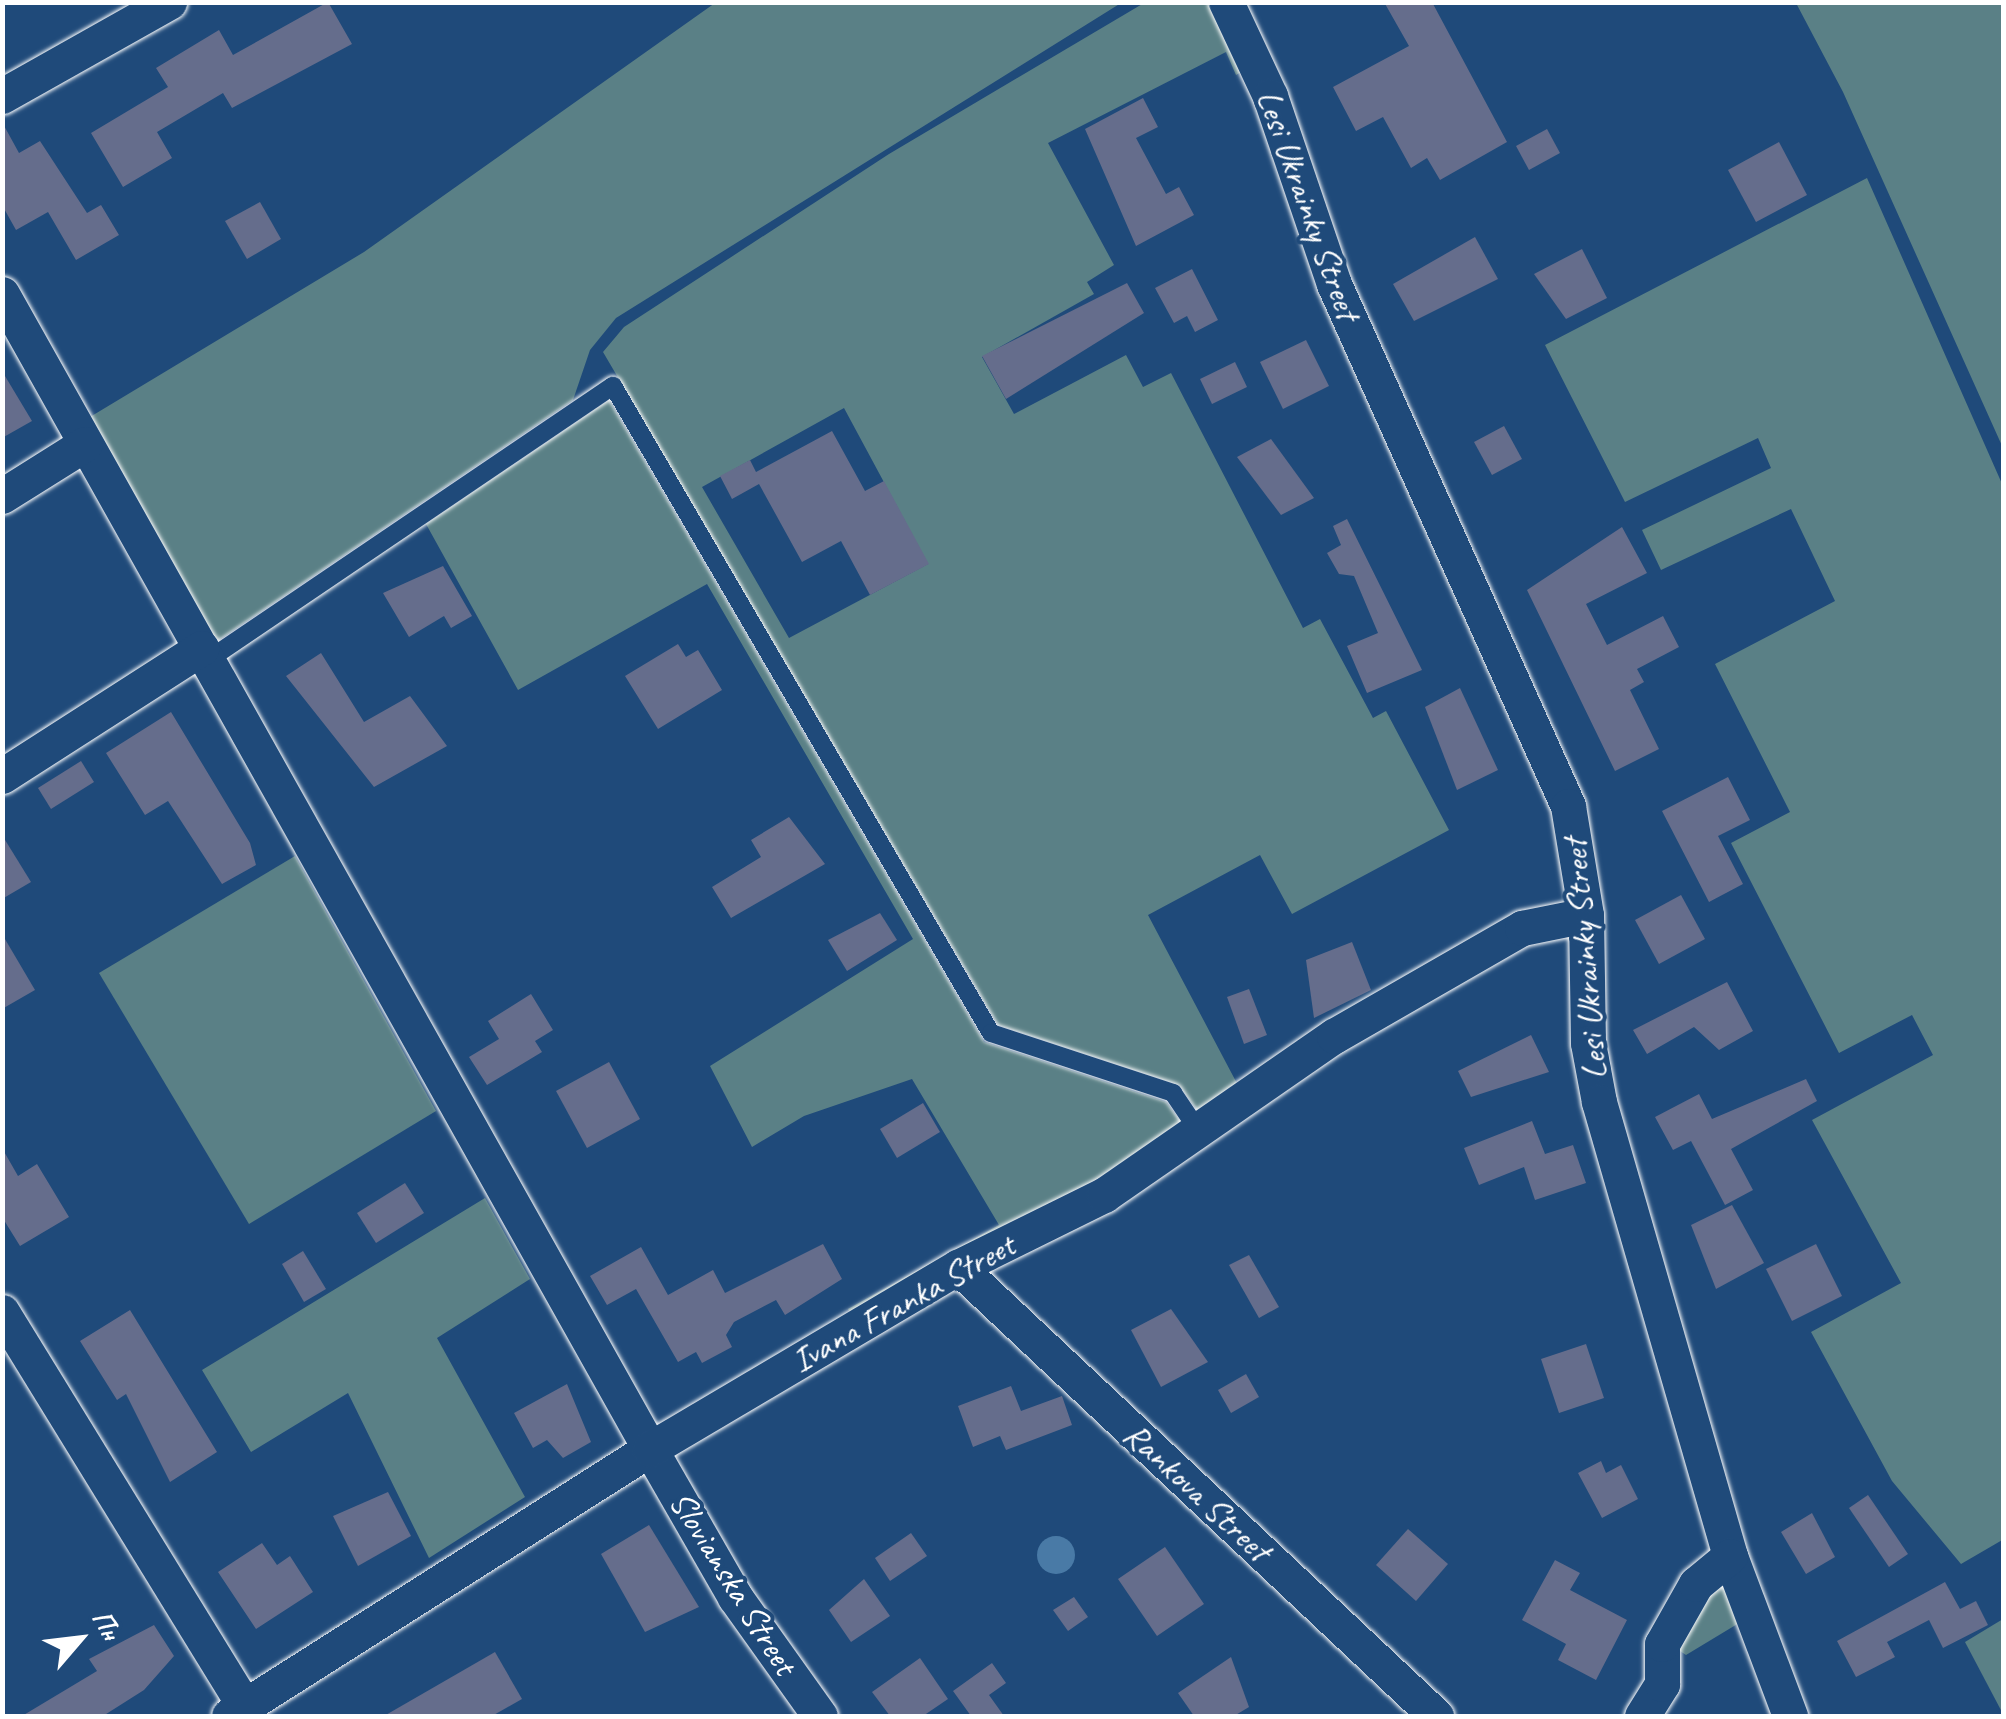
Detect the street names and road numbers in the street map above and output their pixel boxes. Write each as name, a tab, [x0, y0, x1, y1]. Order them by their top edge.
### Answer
street label: Lesi Ukrainky Street	[1247, 84, 1369, 326]
street label: Lesi Ukrainky Street	[1553, 836, 1617, 1082]
street label: Ivana Franka Street	[784, 1224, 1022, 1382]
street label: Rankova Street	[1115, 1413, 1279, 1571]
street label: Slovianska Street	[660, 1483, 806, 1683]

